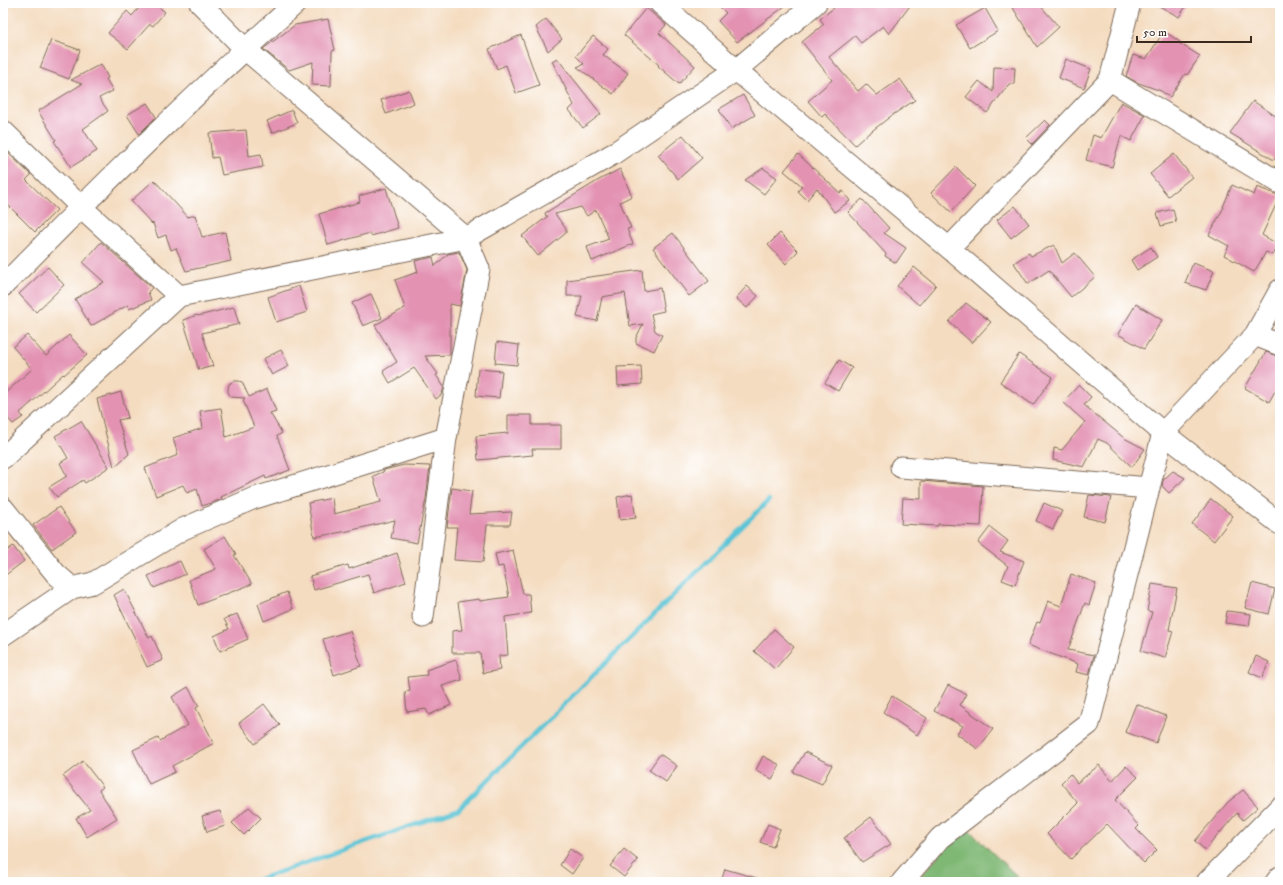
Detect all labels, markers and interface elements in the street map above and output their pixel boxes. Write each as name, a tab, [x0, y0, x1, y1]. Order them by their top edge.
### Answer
scale bar	[1137, 18, 1251, 44]
text: 50 m	[1143, 25, 1167, 40]

